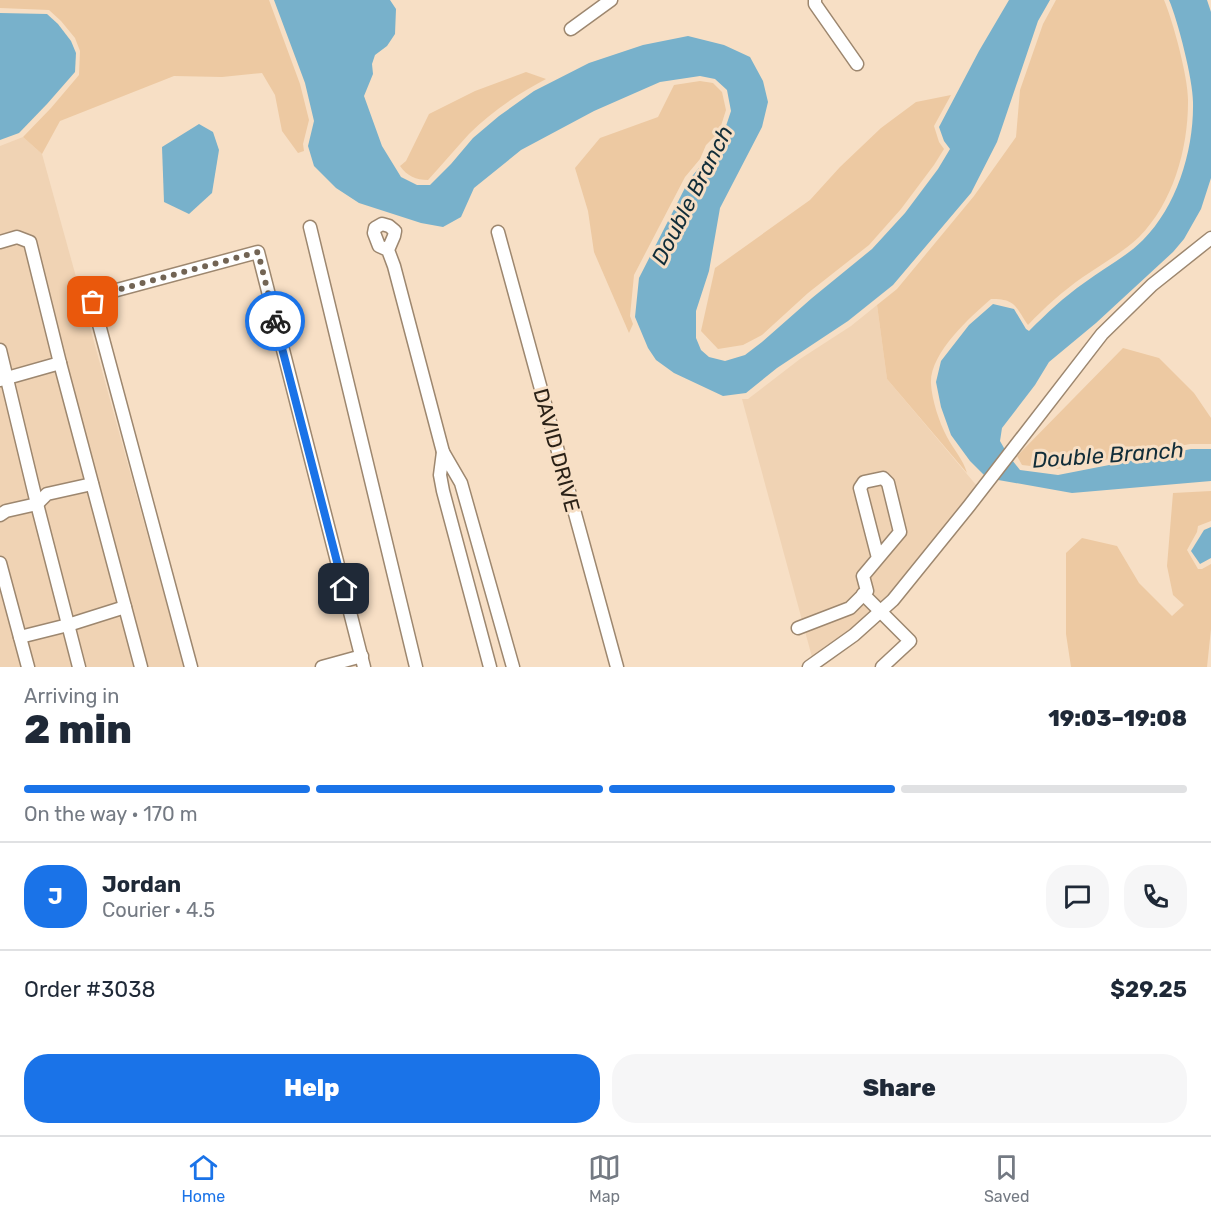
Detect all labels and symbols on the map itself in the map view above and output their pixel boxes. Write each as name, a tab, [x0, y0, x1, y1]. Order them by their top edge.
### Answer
water label: Double Branch	[645, 121, 739, 269]
pin	[67, 276, 118, 327]
courier	[245, 291, 305, 351]
street label: DAVID DRIVE	[529, 386, 585, 514]
water label: Double Branch	[1031, 436, 1185, 474]
pin	[318, 563, 369, 614]

